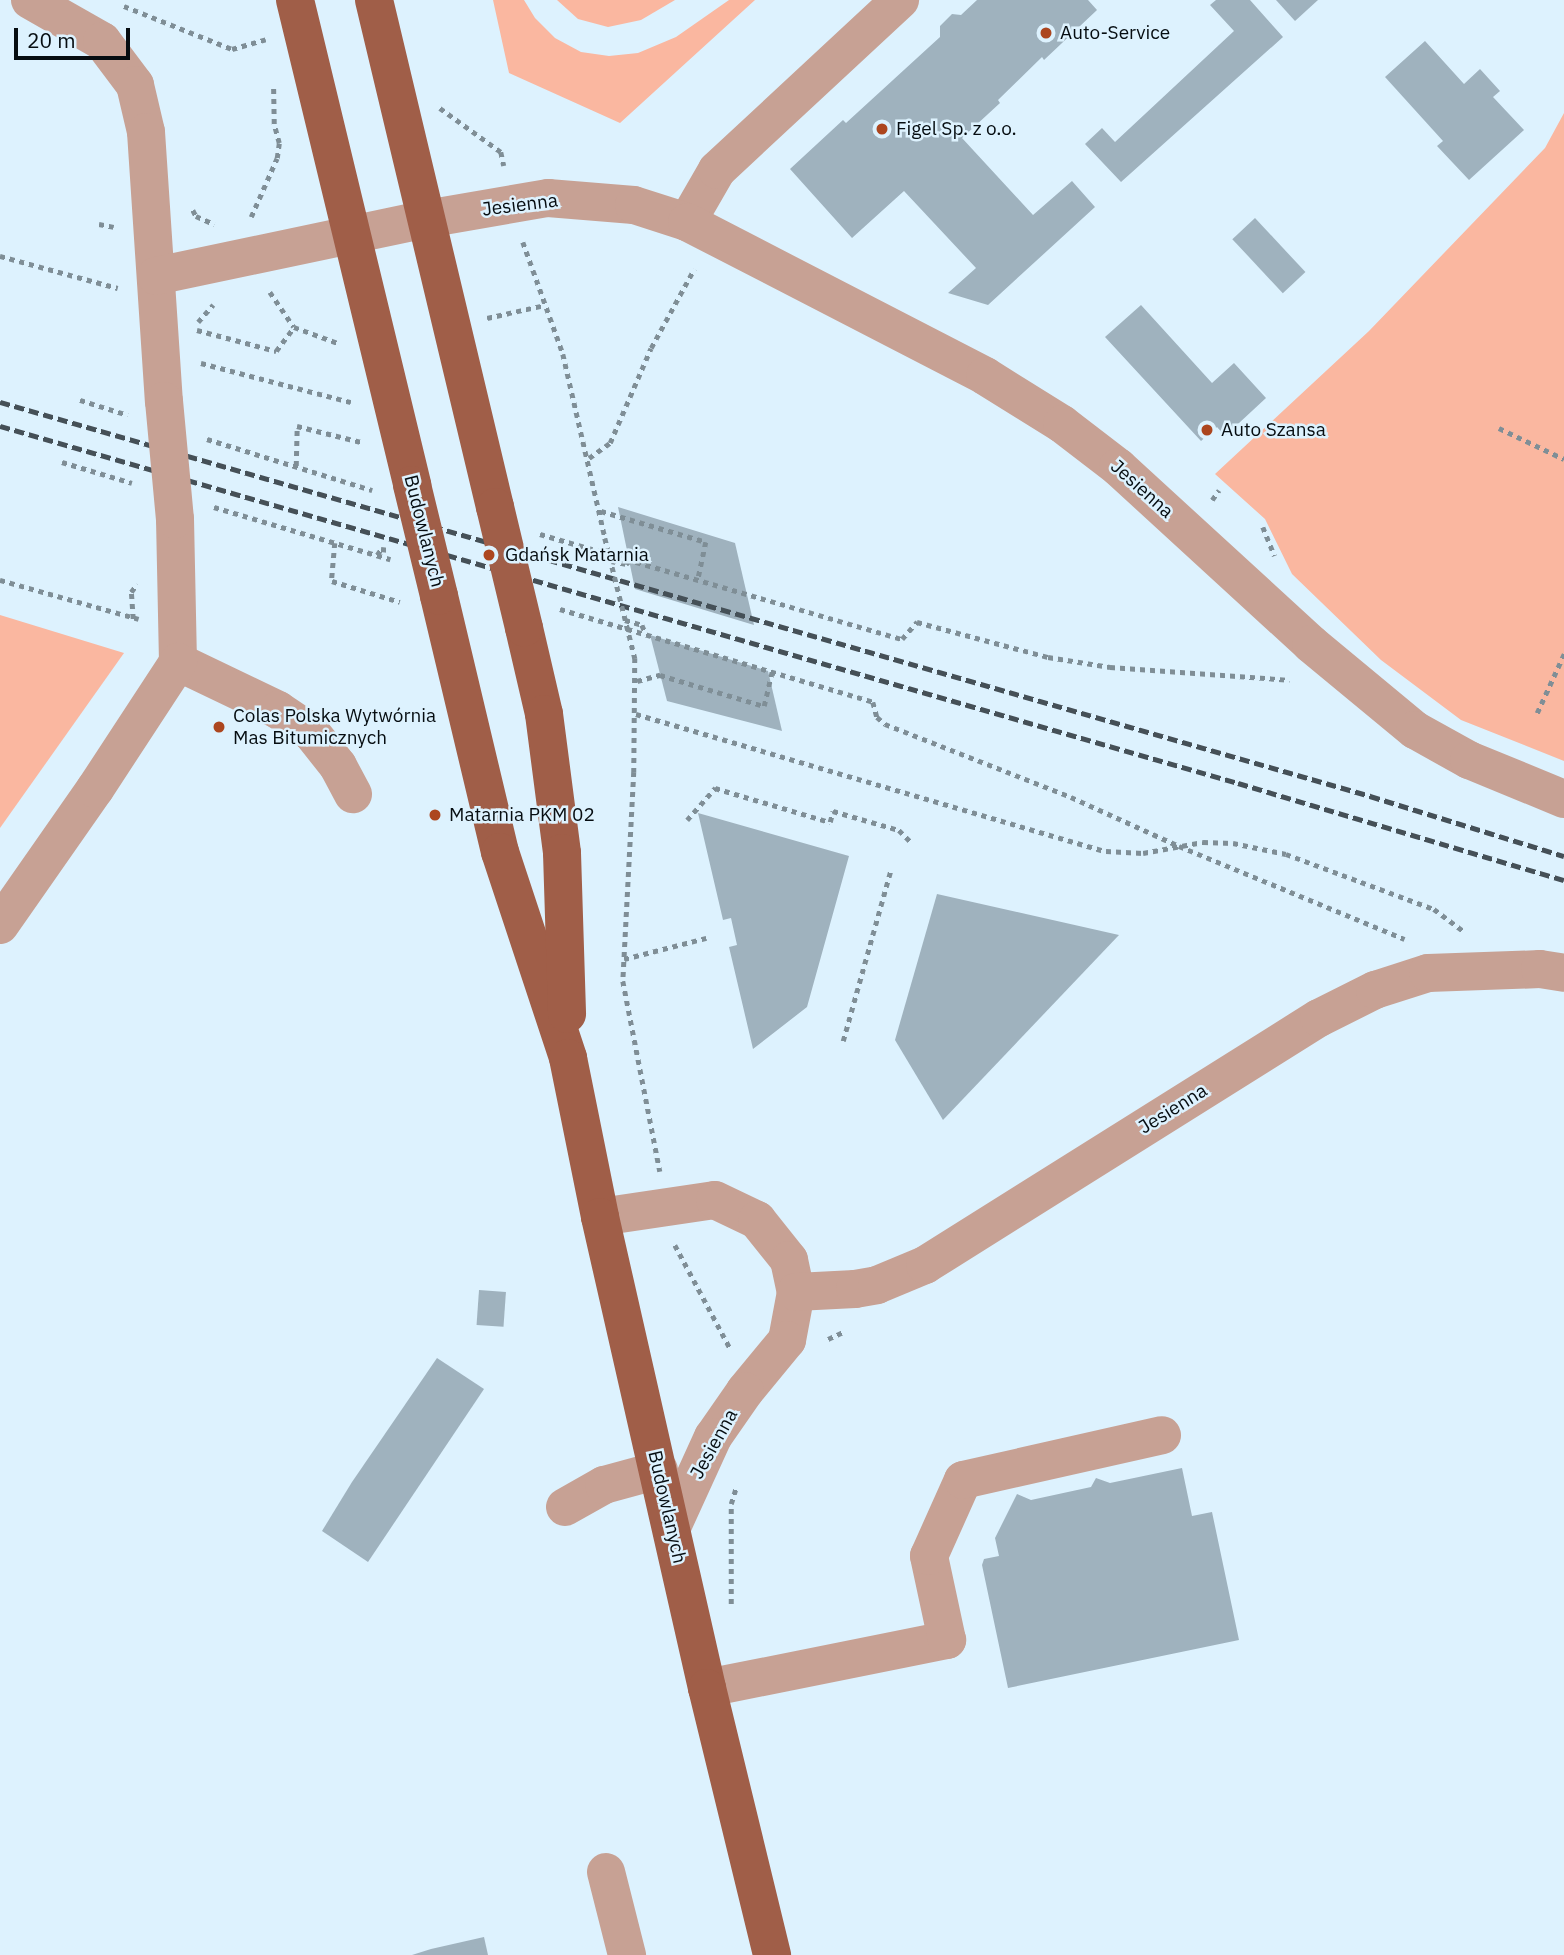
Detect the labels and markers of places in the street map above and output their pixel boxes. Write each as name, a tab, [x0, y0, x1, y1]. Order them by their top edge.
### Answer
place label: Auto-Service	[1060, 22, 1170, 44]
marker: Auto-Service	[1038, 25, 1054, 41]
place label: Figel Sp. z o.o.	[896, 118, 1017, 140]
marker: Figel Sp. z o.o.	[874, 121, 890, 137]
place label: Auto Szansa	[1221, 419, 1326, 441]
marker: Auto Szansa	[1199, 422, 1215, 438]
place label: Gdańsk Matarnia	[505, 544, 649, 566]
marker: Gdańsk Matarnia	[479, 545, 499, 565]
place label: Colas Polska Wytwórnia Mas Bitumicznych	[233, 705, 436, 749]
marker: Colas Polska Wytwórnia Mas Bitumicznych	[211, 719, 227, 735]
place label: Matarnia PKM 02	[449, 804, 595, 826]
marker: Matarnia PKM 02	[427, 807, 443, 823]

